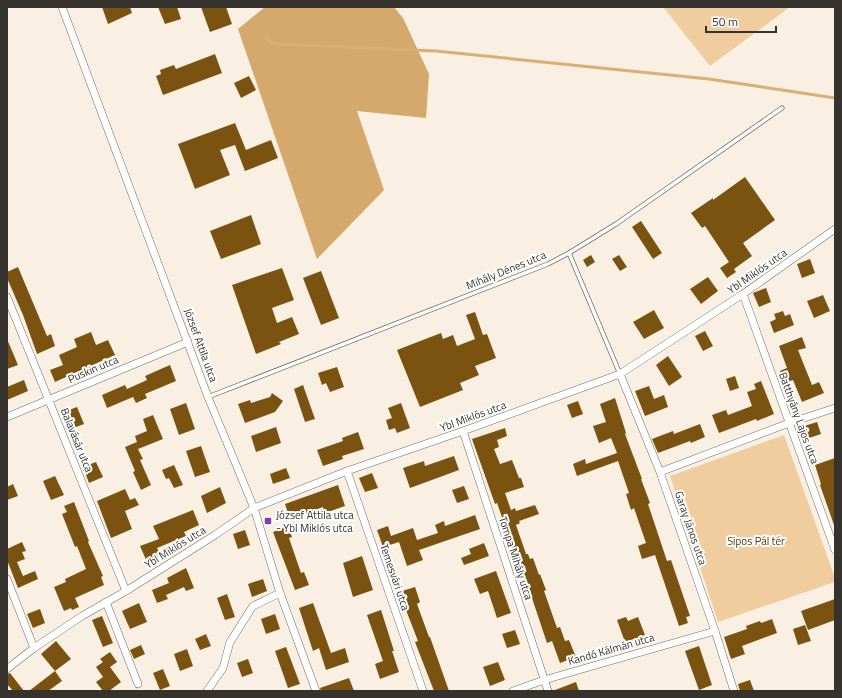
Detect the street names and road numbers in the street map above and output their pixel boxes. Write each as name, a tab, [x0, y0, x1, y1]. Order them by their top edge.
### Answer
street label: Ybl Miklós utca	[724, 244, 790, 297]
street label: Mihály Dénes utca	[464, 246, 549, 293]
street label: József Attila utca	[180, 306, 222, 385]
street label: Puskin utca	[65, 351, 121, 387]
street label: Batthyány Lajos utca	[775, 370, 823, 467]
street label: Ybl Miklós utca	[438, 396, 509, 435]
street label: Balavásár utca	[57, 406, 97, 475]
street label: Garay János utca	[671, 489, 711, 568]
street label: Tompa Mihály utca	[495, 514, 537, 602]
street label: Ybl Miklós utca	[141, 522, 209, 572]
street label: Temesvári utca	[376, 542, 414, 613]
street label: Kandó Kálmán utca	[566, 629, 656, 669]

